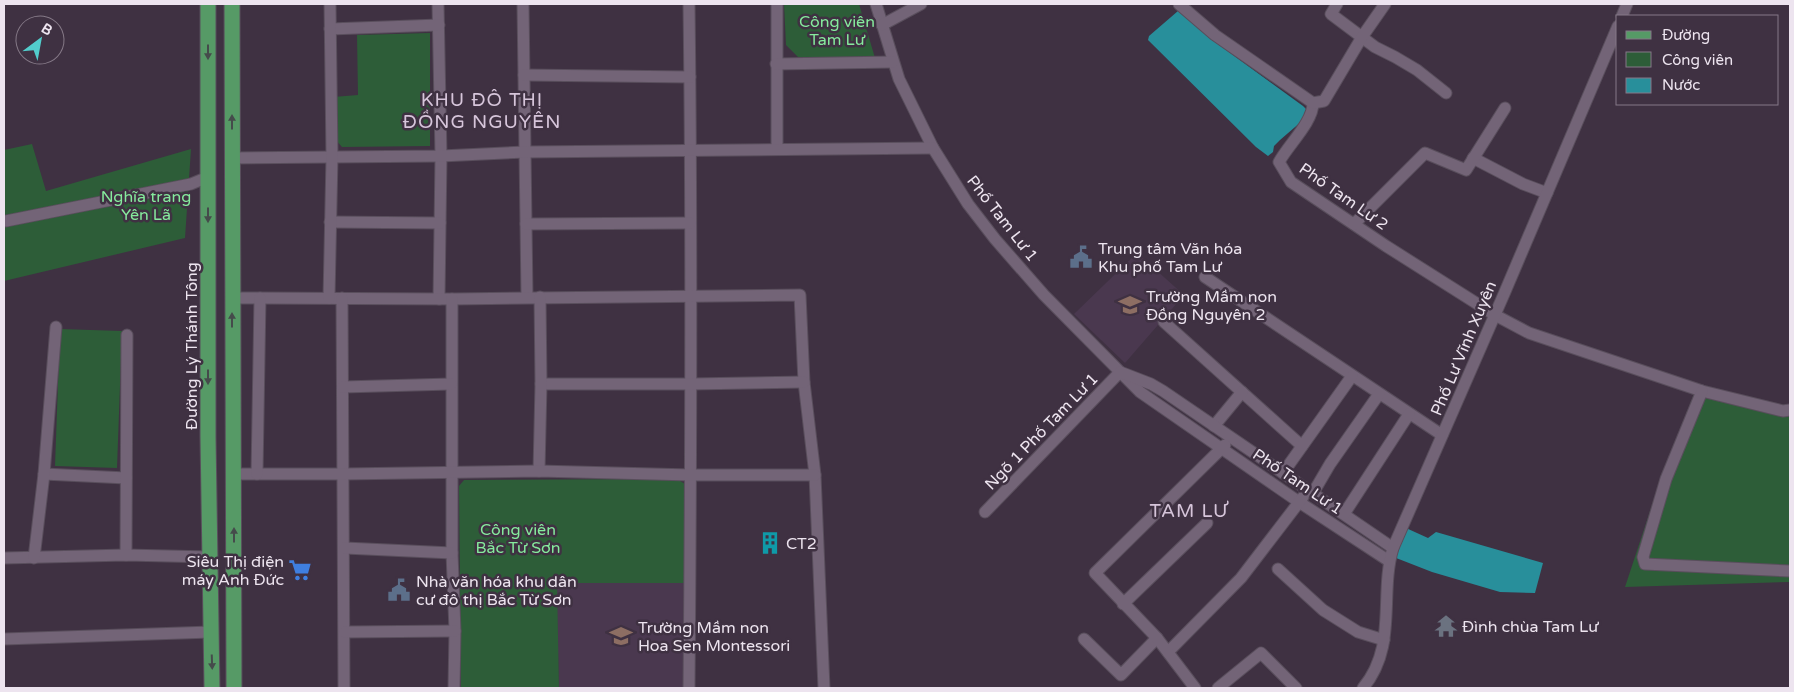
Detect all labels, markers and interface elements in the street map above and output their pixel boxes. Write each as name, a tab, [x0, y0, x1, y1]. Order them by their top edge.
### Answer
park label: Công viên Tam Lư	[799, 12, 875, 50]
north arrow	[15, 15, 65, 65]
legend	[1616, 15, 1779, 105]
text: B	[38, 20, 55, 39]
text: Đường	[1662, 26, 1710, 44]
one-way arrow	[204, 45, 212, 61]
text: Công viên	[1662, 51, 1733, 69]
text: Nước	[1662, 76, 1700, 94]
district label: KHU ĐÔ THỊ ĐỒNG NGUYÊN	[403, 89, 561, 133]
one-way arrow	[228, 114, 236, 130]
street label: Phố Tam Lư 2	[1295, 159, 1392, 235]
street label: Phố Tam Lư 1	[962, 172, 1042, 266]
park label: Nghĩa trang Yên Lã	[101, 187, 191, 225]
one-way arrow	[204, 207, 212, 223]
place label: Trung tâm Văn hóa Khu phố Tam Lư	[1098, 239, 1242, 277]
public building icon: Trung tâm Văn hóa Khu phố Tam Lư	[1068, 244, 1094, 270]
street label: Đường Lý Thánh Tông	[182, 262, 202, 430]
street label: Phố Lư Vĩnh Xuyên	[1427, 278, 1501, 419]
place label: Trường Mầm non Đồng Nguyên 2	[1146, 287, 1277, 325]
school or university icon: Trường Mầm non Đồng Nguyên 2	[1117, 292, 1143, 318]
one-way arrow	[228, 311, 236, 327]
street label: Ngõ 1 Phố Tam Lư 1	[981, 369, 1103, 494]
one-way arrow	[204, 370, 212, 386]
street label: Phố Tam Lư 1	[1249, 444, 1346, 519]
district label: TAM LƯ	[1150, 500, 1229, 522]
park label: Công viên Bắc Từ Sơn	[476, 520, 560, 558]
one-way arrow	[230, 526, 238, 542]
building icon: CT2	[757, 530, 783, 556]
place label: CT2	[786, 534, 817, 554]
place label: Siêu Thị điện máy Anh Đức	[182, 552, 284, 590]
supermarket icon: Siêu Thị điện máy Anh Đức	[287, 557, 313, 583]
place label: Nhà văn hóa khu dân cư đô thị Bắc Từ Sơn	[416, 572, 577, 610]
public building icon: Nhà văn hóa khu dân cư đô thị Bắc Từ Sơn	[386, 577, 412, 603]
temple icon: Đình chùa Tam Lư	[1433, 613, 1459, 639]
place label: Đình chùa Tam Lư	[1462, 617, 1599, 637]
place label: Trường Mầm non Hoa Sen Montessori	[638, 618, 790, 656]
school or university icon: Trường Mầm non Hoa Sen Montessori	[608, 623, 634, 649]
one-way arrow	[208, 655, 216, 671]

